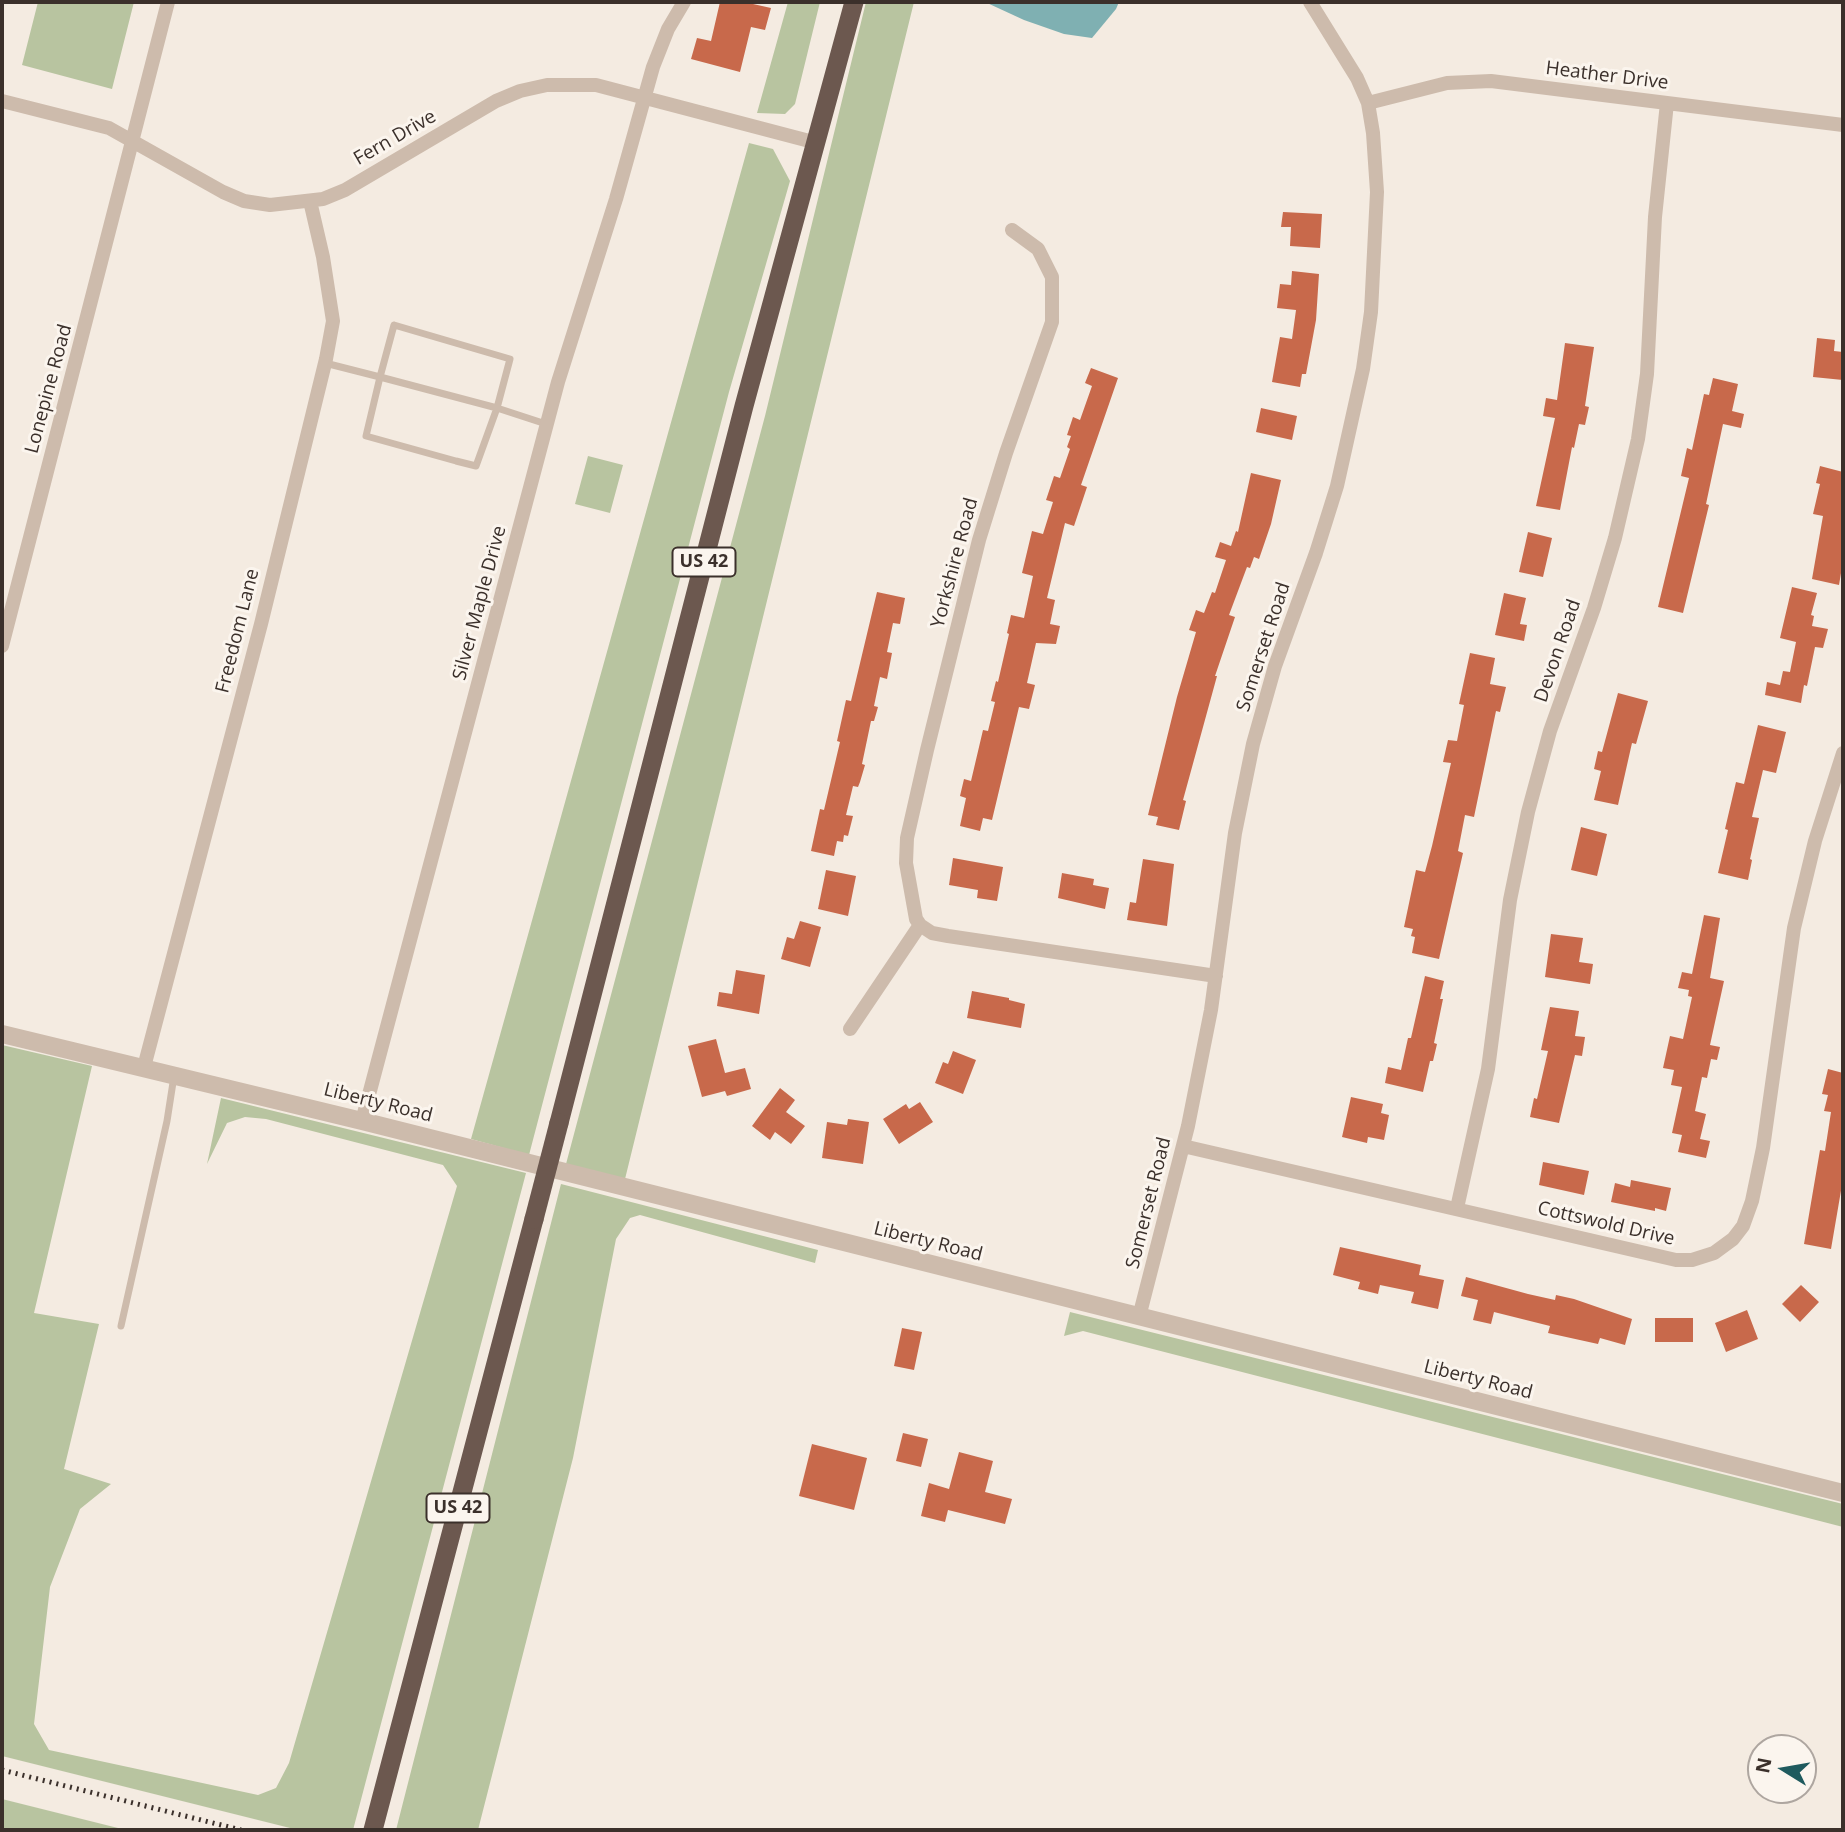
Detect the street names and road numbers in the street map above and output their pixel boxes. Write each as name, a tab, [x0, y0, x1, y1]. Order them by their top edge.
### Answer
street label: Heather Drive	[1544, 57, 1670, 95]
street label: Fern Drive	[350, 105, 440, 171]
street label: Lonepine Road	[21, 322, 77, 456]
street label: Yorkshire Road	[927, 495, 983, 631]
street label: Silver Maple Drive	[448, 523, 512, 683]
road number: US 42	[672, 548, 736, 576]
street label: Freedom Lane	[212, 566, 264, 696]
street label: Somerset Road	[1232, 579, 1296, 715]
street label: Devon Road	[1530, 597, 1586, 705]
street label: Liberty Road	[321, 1078, 435, 1128]
street label: Somerset Road	[1122, 1135, 1176, 1271]
street label: Cottswold Drive	[1535, 1197, 1677, 1251]
street label: Liberty Road	[871, 1217, 985, 1267]
street label: Liberty Road	[1421, 1355, 1535, 1405]
road number: US 42	[426, 1493, 490, 1522]

